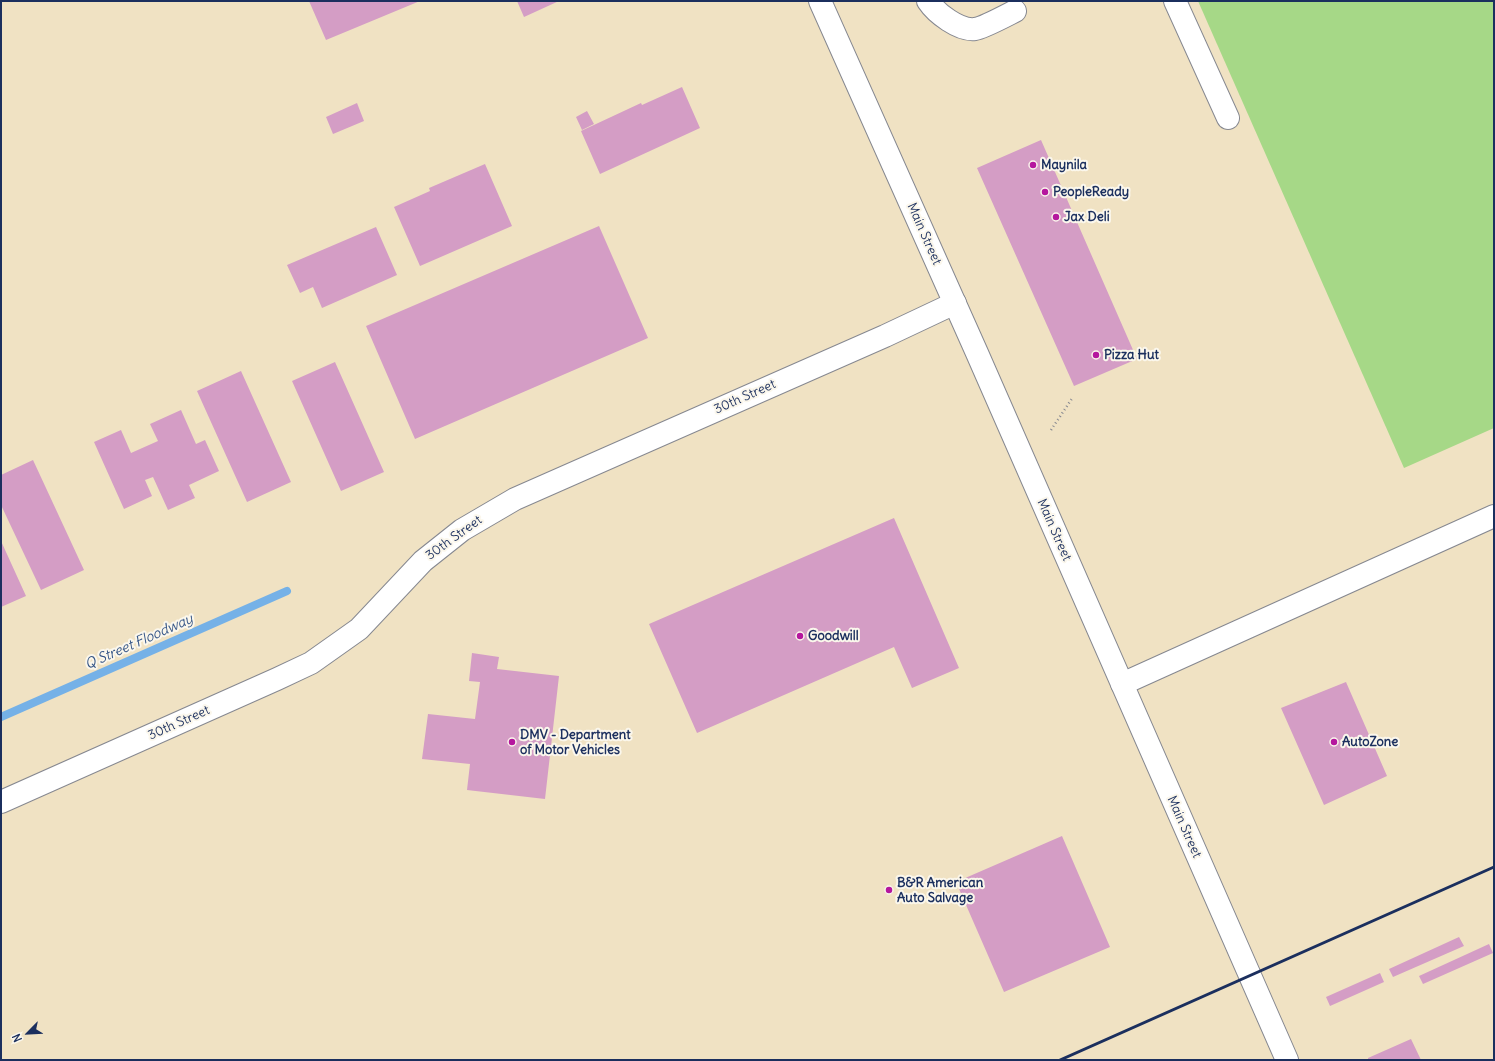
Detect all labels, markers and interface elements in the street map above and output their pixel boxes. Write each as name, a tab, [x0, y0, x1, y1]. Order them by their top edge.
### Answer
place label: Maynila	[1041, 157, 1087, 173]
marker: Maynila	[1028, 160, 1038, 170]
place label: PeopleReady	[1053, 184, 1129, 200]
marker: PeopleReady	[1040, 187, 1050, 197]
street label: Main Street	[903, 201, 945, 267]
place label: Jax Deli	[1064, 209, 1110, 225]
marker: Jax Deli	[1051, 212, 1061, 222]
place label: Pizza Hut	[1104, 347, 1159, 363]
marker: Pizza Hut	[1091, 350, 1101, 360]
street label: 30th Street	[712, 377, 778, 417]
street label: Main Street	[1033, 497, 1075, 563]
street label: 30th Street	[423, 512, 485, 564]
water label: Q Street Floodway	[82, 611, 196, 673]
place label: Goodwill	[808, 628, 859, 644]
marker: Goodwill	[795, 631, 805, 641]
street label: 30th Street	[146, 703, 212, 743]
place label: DMV - Department of Motor Vehicles	[520, 727, 631, 758]
place label: AutoZone	[1342, 734, 1398, 750]
marker: DMV - Department of Motor Vehicles	[507, 737, 517, 747]
marker: AutoZone	[1329, 737, 1339, 747]
street label: Main Street	[1163, 794, 1205, 860]
place label: B&R American Auto Salvage	[897, 875, 983, 906]
marker: B&R American Auto Salvage	[884, 885, 894, 895]
north arrow	[8, 1013, 48, 1053]
text: N	[9, 1032, 25, 1044]

